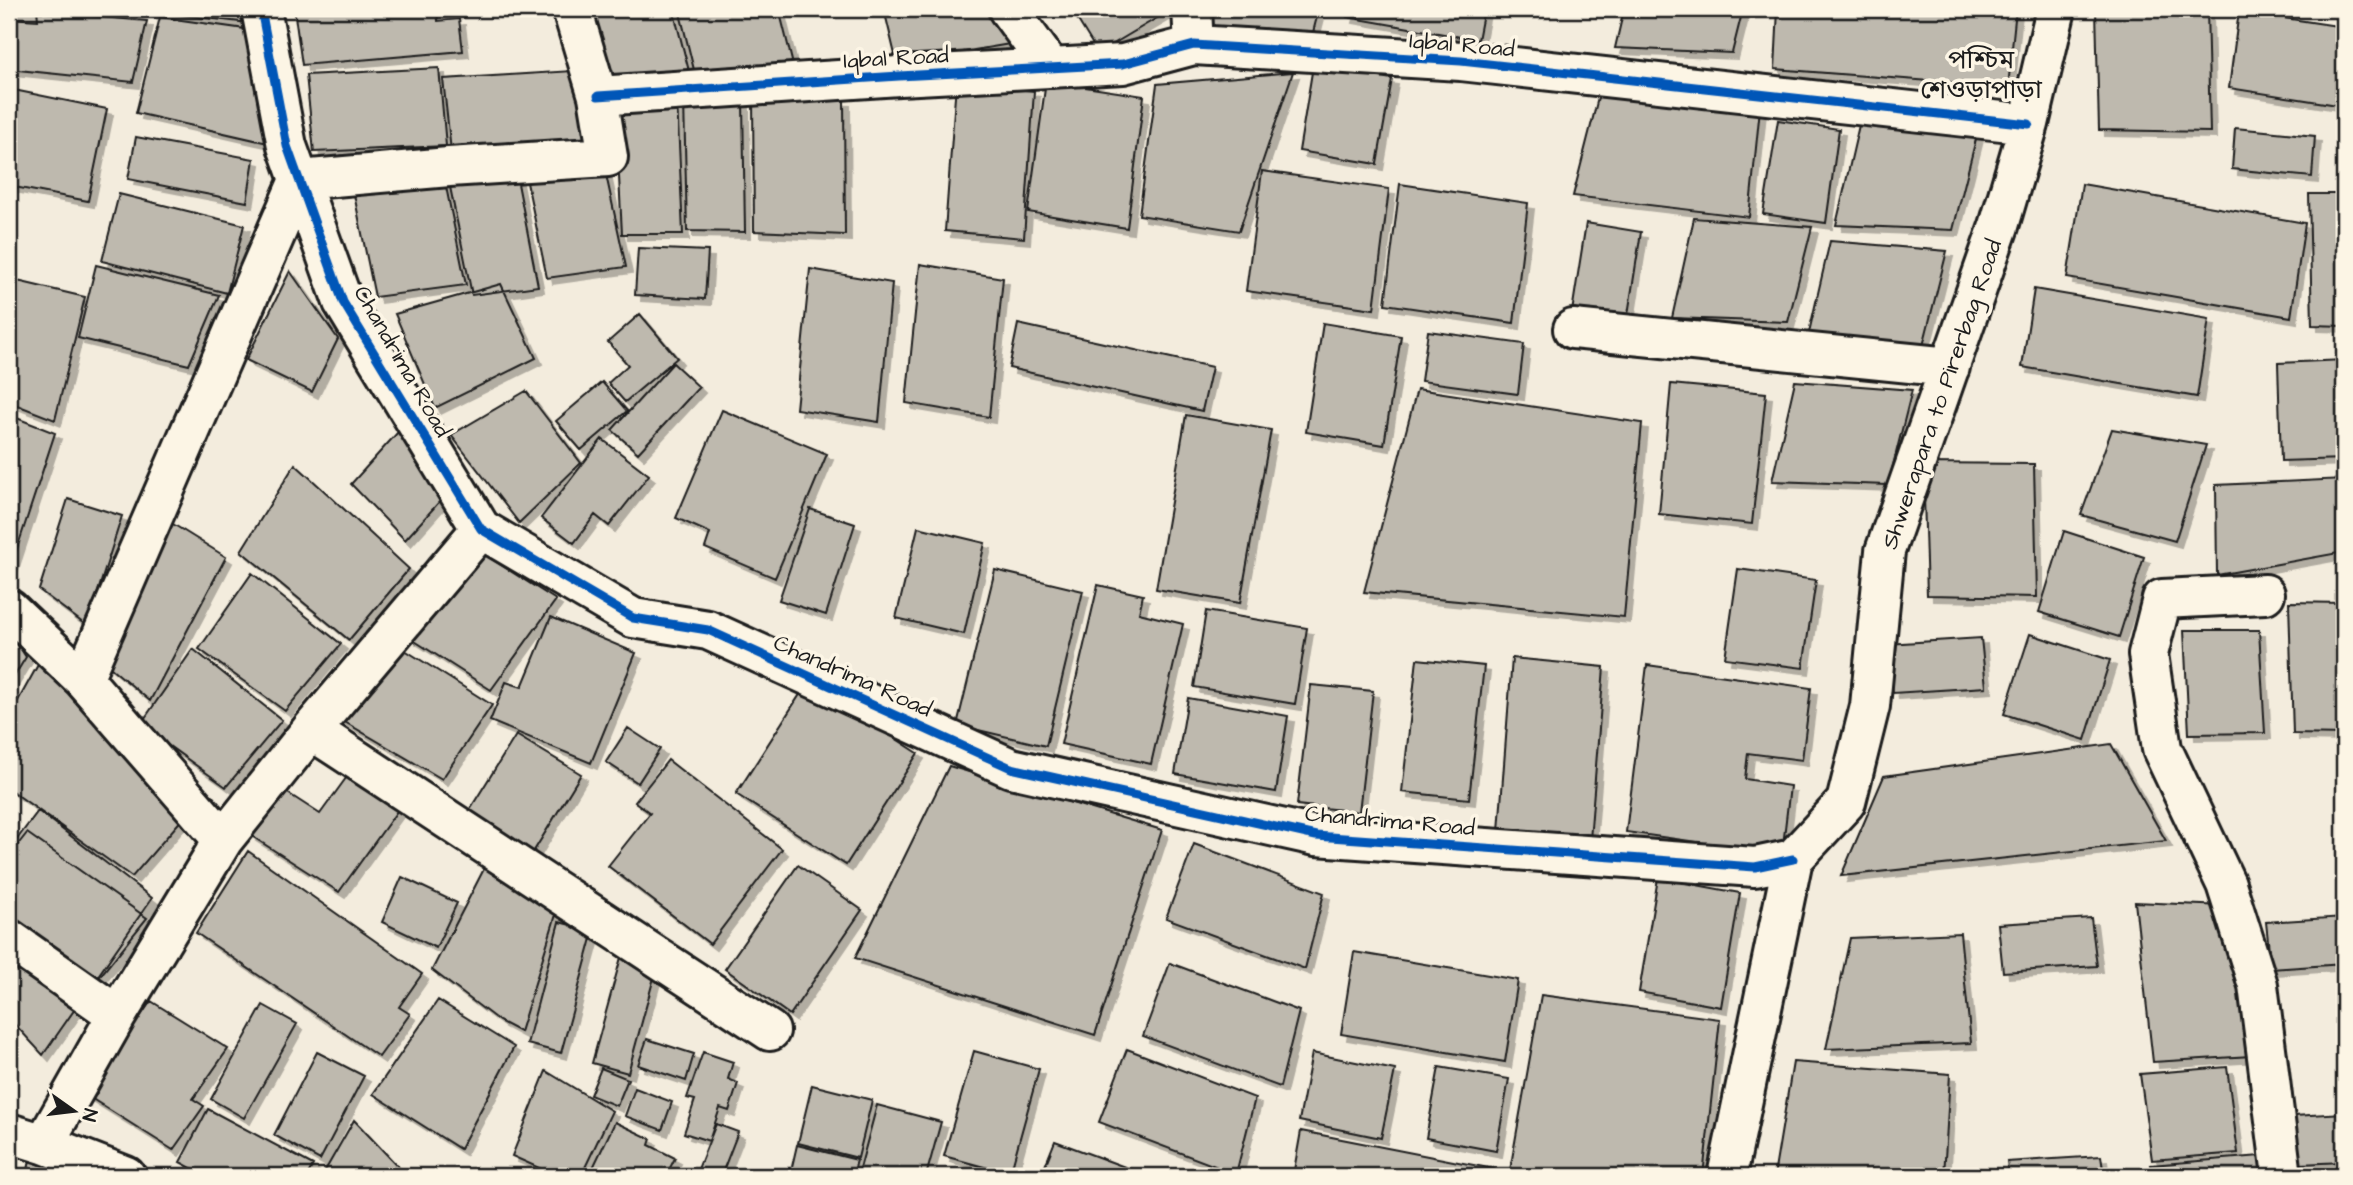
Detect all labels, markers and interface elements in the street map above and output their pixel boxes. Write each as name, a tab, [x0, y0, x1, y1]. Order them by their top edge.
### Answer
street label: Iqbal Road	[1408, 24, 1516, 66]
street label: Iqbal Road	[842, 39, 950, 77]
district label: পশ্চিম শেওড়াপাড়া	[1920, 42, 2043, 108]
street label: Shwerapara to Pirerbag Road	[1874, 235, 2011, 554]
street label: Chandrima Road	[346, 280, 459, 443]
street label: Chandrima Road	[768, 627, 937, 725]
street label: Chandrima Road	[1304, 798, 1476, 844]
north arrow	[38, 1076, 108, 1146]
text: N	[74, 1106, 104, 1124]

